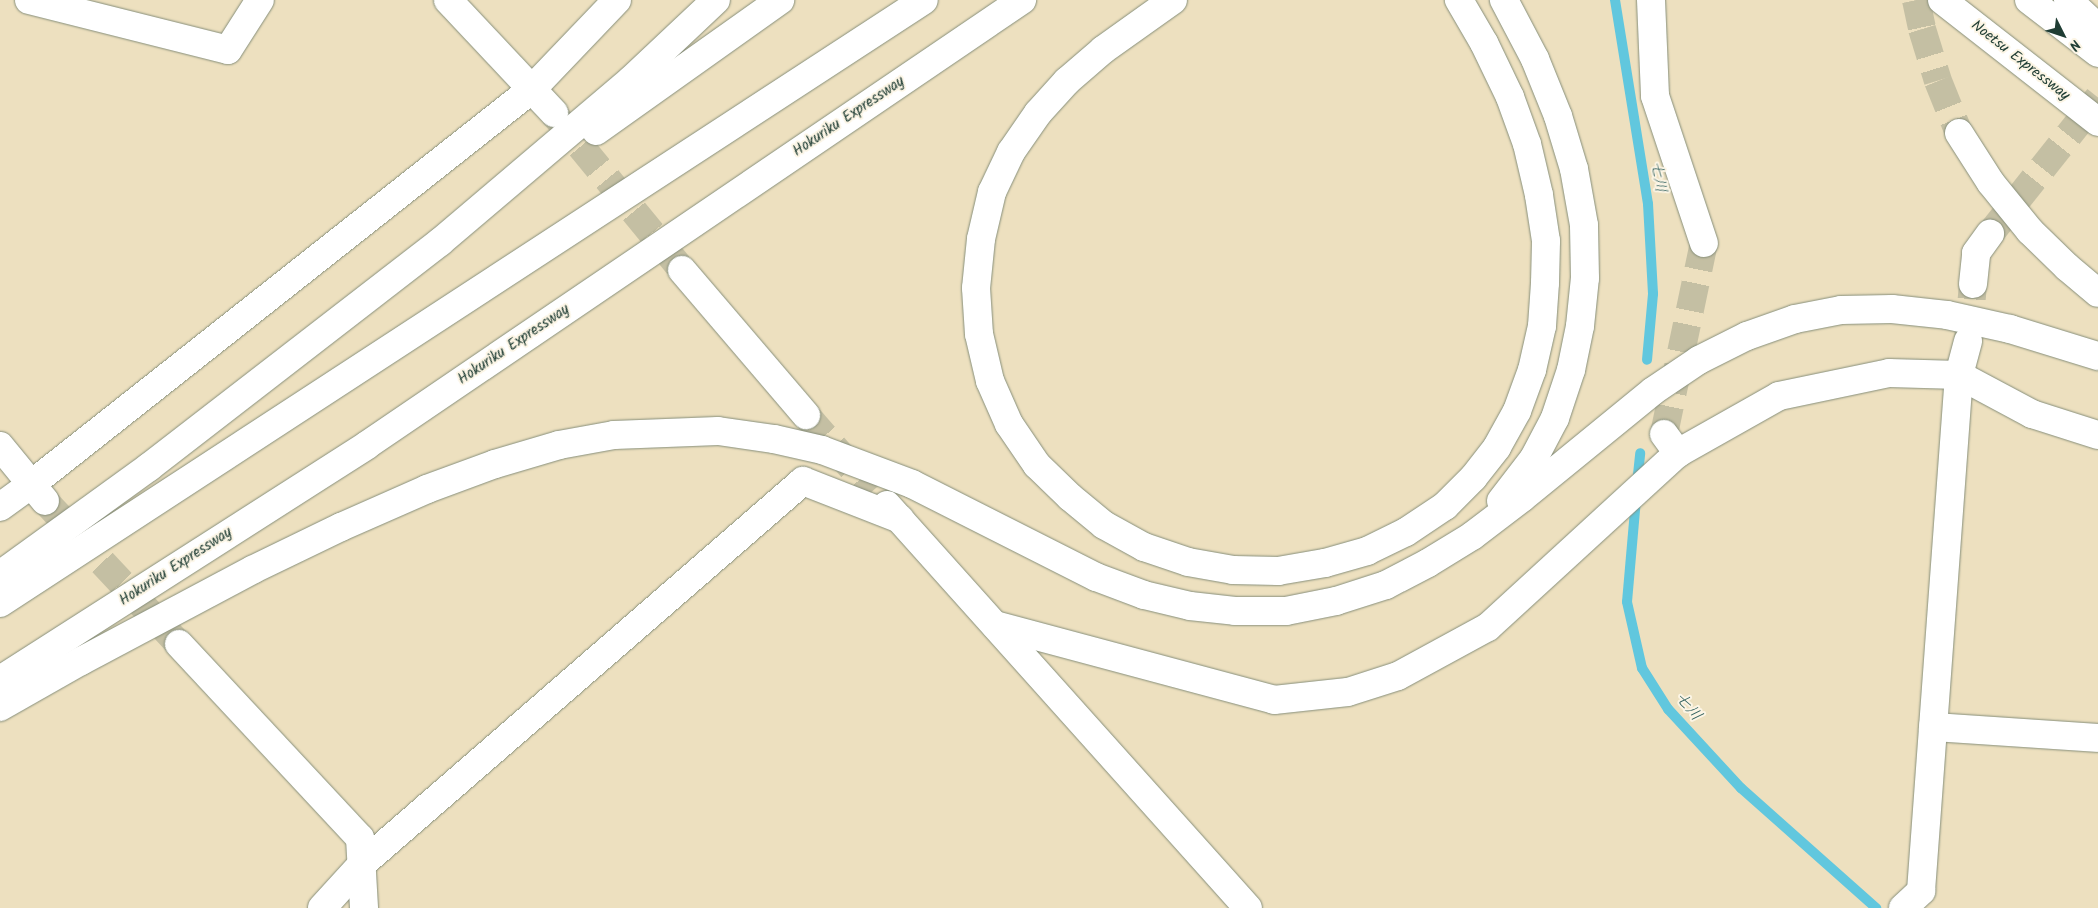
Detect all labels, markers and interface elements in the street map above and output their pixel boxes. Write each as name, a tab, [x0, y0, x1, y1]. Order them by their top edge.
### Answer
north arrow	[2038, 10, 2088, 60]
street label: Noetsu Expressway	[1967, 17, 2073, 105]
street label: Hokuriku Expressway	[790, 73, 908, 161]
water label: 七川	[1646, 160, 1670, 194]
street label: Hokuriku Expressway	[455, 301, 573, 389]
street label: Hokuriku Expressway	[116, 524, 236, 610]
water label: 七川	[1670, 689, 1706, 725]

